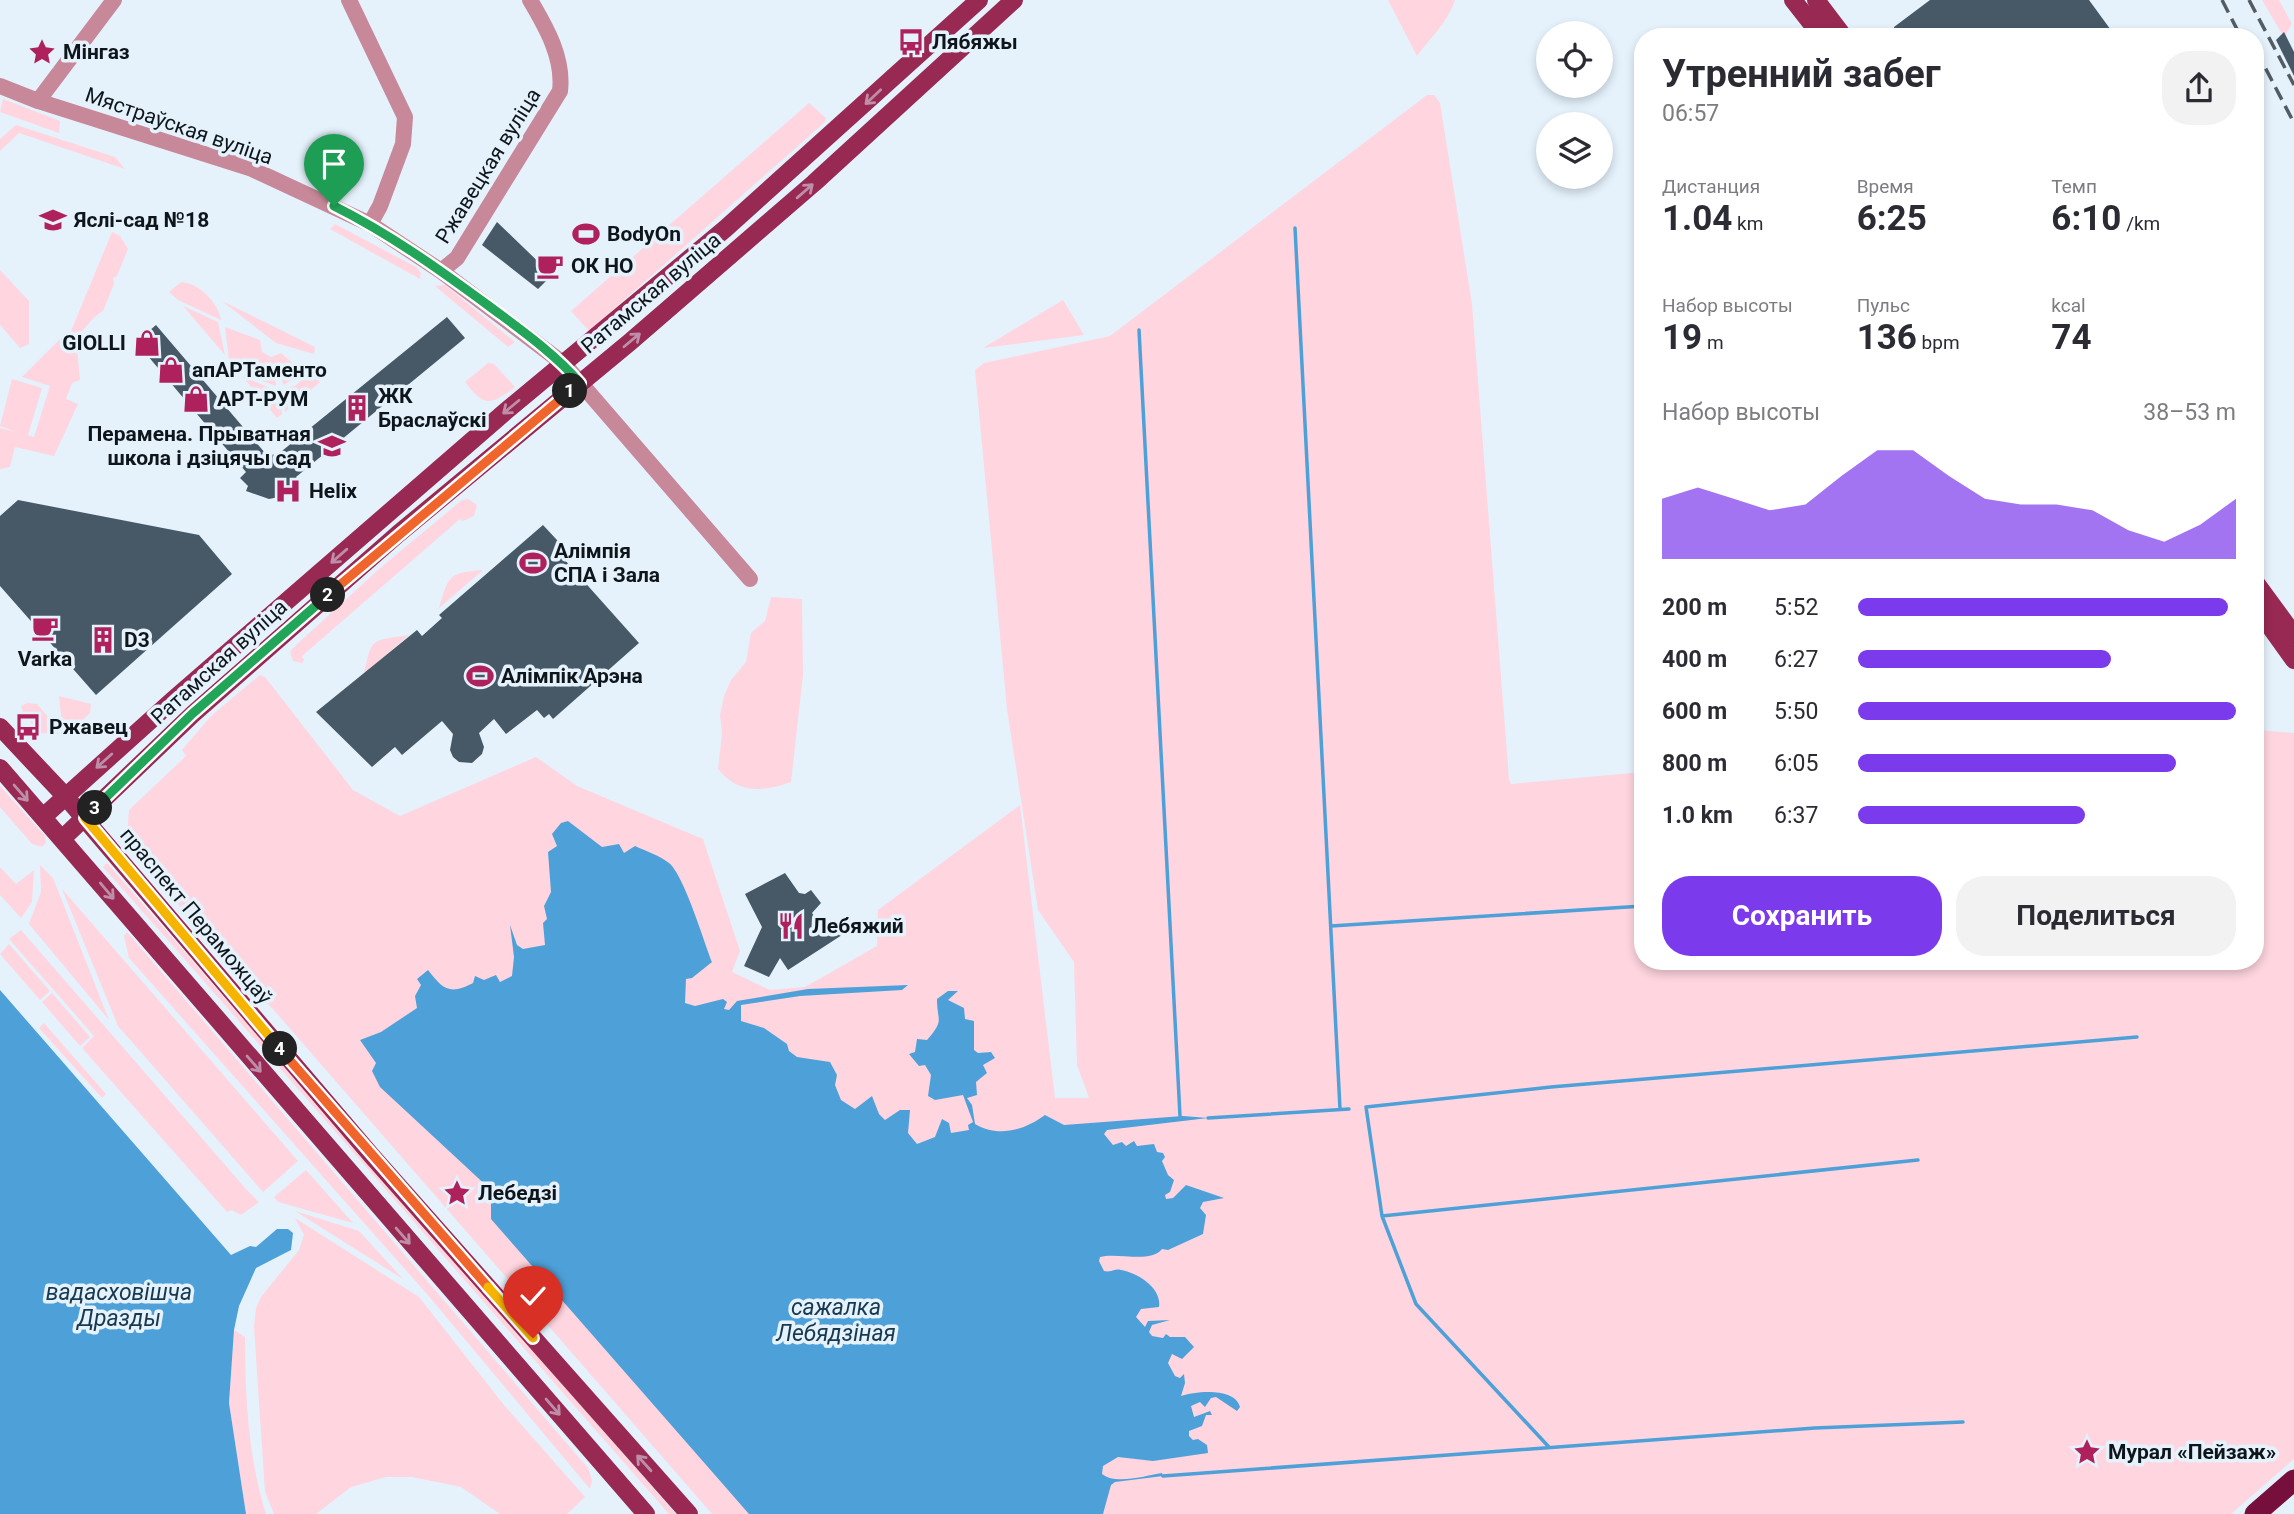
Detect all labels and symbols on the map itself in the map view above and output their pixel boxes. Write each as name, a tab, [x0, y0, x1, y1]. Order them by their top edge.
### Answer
bus stop icon: Лябяжы	[896, 27, 926, 57]
place label: Лябяжы	[932, 30, 1018, 54]
place icon: Мінгаз	[27, 37, 57, 67]
place label: Мінгаз	[63, 40, 130, 64]
street label: Мястраўская вуліца	[82, 83, 276, 169]
street label: Ржавецкая вуліца	[431, 84, 545, 248]
one-way arrow	[865, 89, 882, 106]
pin	[304, 134, 364, 206]
one-way arrow	[795, 183, 813, 199]
school or university icon: Яслі-сад №18	[38, 205, 68, 235]
place label: Яслі-сад №18	[73, 208, 209, 232]
sports icon: BodyOn	[571, 219, 601, 249]
place label: BodyOn	[607, 222, 681, 246]
street label: Ратамская вуліца	[577, 228, 725, 358]
cafe icon: ОК НО	[535, 251, 565, 281]
place label: ОК НО	[571, 254, 634, 278]
shop icon: GIOLLI	[132, 328, 162, 358]
place label: GIOLLI	[62, 331, 126, 355]
one-way arrow	[623, 332, 641, 347]
shop icon: апАРТаменто	[156, 355, 186, 385]
place label: апАРТаменто	[192, 358, 327, 382]
pin: 1	[552, 374, 588, 408]
shop icon: АРТ-РУМ	[181, 384, 211, 414]
place label: ЖК Браслаўскі	[378, 384, 487, 432]
place label: АРТ-РУМ	[217, 387, 308, 411]
building icon: ЖК Браслаўскі	[342, 393, 372, 423]
one-way arrow	[502, 400, 520, 415]
place label: Перамена. Прыватная школа і дзіцячы сад	[87, 422, 311, 470]
school or university icon: Перамена. Прыватная школа і дзіцячы сад	[317, 431, 347, 461]
hospital icon: Helix	[273, 476, 303, 506]
place label: Helix	[309, 479, 357, 503]
place label: Алімпія СПА і Зала	[554, 539, 660, 587]
one-way arrow	[330, 548, 348, 564]
sports icon: Алімпія СПА і Зала	[518, 548, 548, 578]
pin: 2	[310, 578, 346, 612]
street label: Ратамская вуліца	[146, 595, 292, 729]
cafe icon: Varka	[30, 613, 60, 643]
building icon: D3	[88, 625, 118, 655]
place label: D3	[124, 628, 150, 652]
place label: Varka	[18, 647, 72, 671]
sports icon: Алімпік Арэна	[465, 661, 495, 691]
place label: Алімпік Арэна	[501, 664, 643, 688]
bus stop icon: Ржавец	[13, 712, 43, 742]
place label: Ржавец	[49, 715, 128, 739]
one-way arrow	[96, 753, 113, 770]
one-way arrow	[13, 784, 29, 802]
pin: 3	[78, 790, 112, 826]
street label: праспект Пераможцаў	[115, 823, 277, 1009]
one-way arrow	[99, 882, 115, 900]
restaurant icon: Лебяжий	[776, 911, 806, 941]
place label: Лебяжий	[812, 914, 904, 938]
pin: 4	[262, 1032, 298, 1066]
one-way arrow	[246, 1055, 262, 1073]
place icon: Лебедзі	[442, 1178, 472, 1208]
place label: Лебедзі	[478, 1181, 557, 1205]
one-way arrow	[395, 1227, 411, 1245]
pin	[503, 1266, 563, 1338]
water label: вадасховішча Дразды	[46, 1279, 192, 1332]
water label: сажалка Лебядзіная	[775, 1294, 896, 1347]
one-way arrow	[545, 1398, 561, 1416]
place icon: Мурал «Пейзаж»	[2072, 1437, 2102, 1467]
place label: Мурал «Пейзаж»	[2108, 1440, 2276, 1464]
one-way arrow	[635, 1455, 652, 1472]

